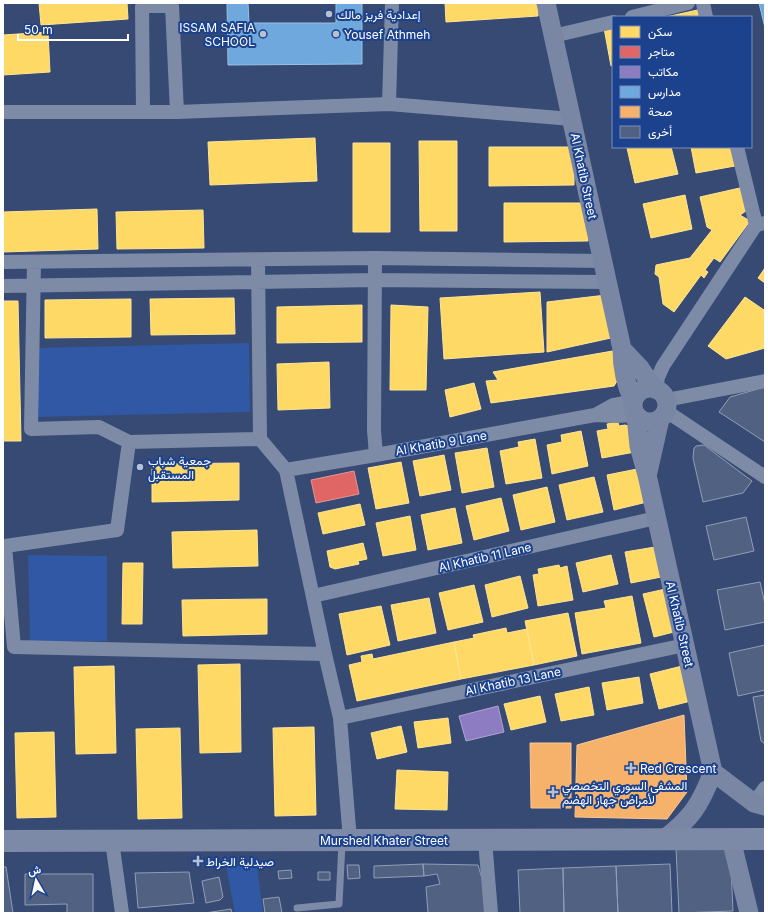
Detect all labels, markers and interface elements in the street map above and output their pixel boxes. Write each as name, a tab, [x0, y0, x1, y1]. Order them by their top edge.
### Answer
place label: إعدادية فريز مالك	[337, 7, 421, 23]
marker: إعدادية فريز مالك	[324, 9, 334, 19]
scale bar	[18, 16, 128, 42]
legend	[612, 16, 752, 148]
place label: ISSAM SAFIA SCHOOL	[179, 20, 255, 49]
text: 50 m	[24, 22, 53, 37]
text: سكن	[648, 24, 672, 40]
place label: Yousef Athmeh	[344, 27, 430, 42]
marker: ISSAM SAFIA SCHOOL	[258, 29, 268, 39]
marker: Yousef Athmeh	[331, 29, 341, 39]
text: متاجر	[647, 44, 675, 60]
text: مكاتب	[648, 64, 679, 79]
text: مدارس	[648, 84, 681, 100]
text: صحة	[648, 104, 672, 119]
text: أخرى	[648, 124, 672, 140]
street label: Al Khatib Street	[568, 131, 600, 221]
street label: Al Khatib 9 Lane	[394, 428, 488, 458]
place label: جمعية شباب المستقبل	[148, 453, 211, 483]
marker: جمعية شباب المستقبل	[135, 462, 145, 472]
street label: Al Khatib 11 Lane	[437, 539, 533, 575]
street label: Al Khatib Street	[663, 580, 697, 669]
street label: Al Khatib 13 Lane	[464, 664, 562, 698]
place label: Red Crescent	[640, 761, 717, 776]
marker: Red Crescent	[625, 762, 637, 774]
place label: المشفى السوري التخصصي لأمراض جهاز الهضم	[562, 778, 687, 808]
marker: المشفى السوري التخصصي لأمراض جهاز الهضم	[547, 786, 559, 798]
street label: Murshed Khater Street	[320, 833, 448, 848]
place label: صيدلية الخراط	[206, 854, 274, 870]
marker: صيدلية الخراط	[193, 856, 203, 866]
north arrow	[16, 860, 56, 900]
text: ش	[27, 862, 42, 878]

